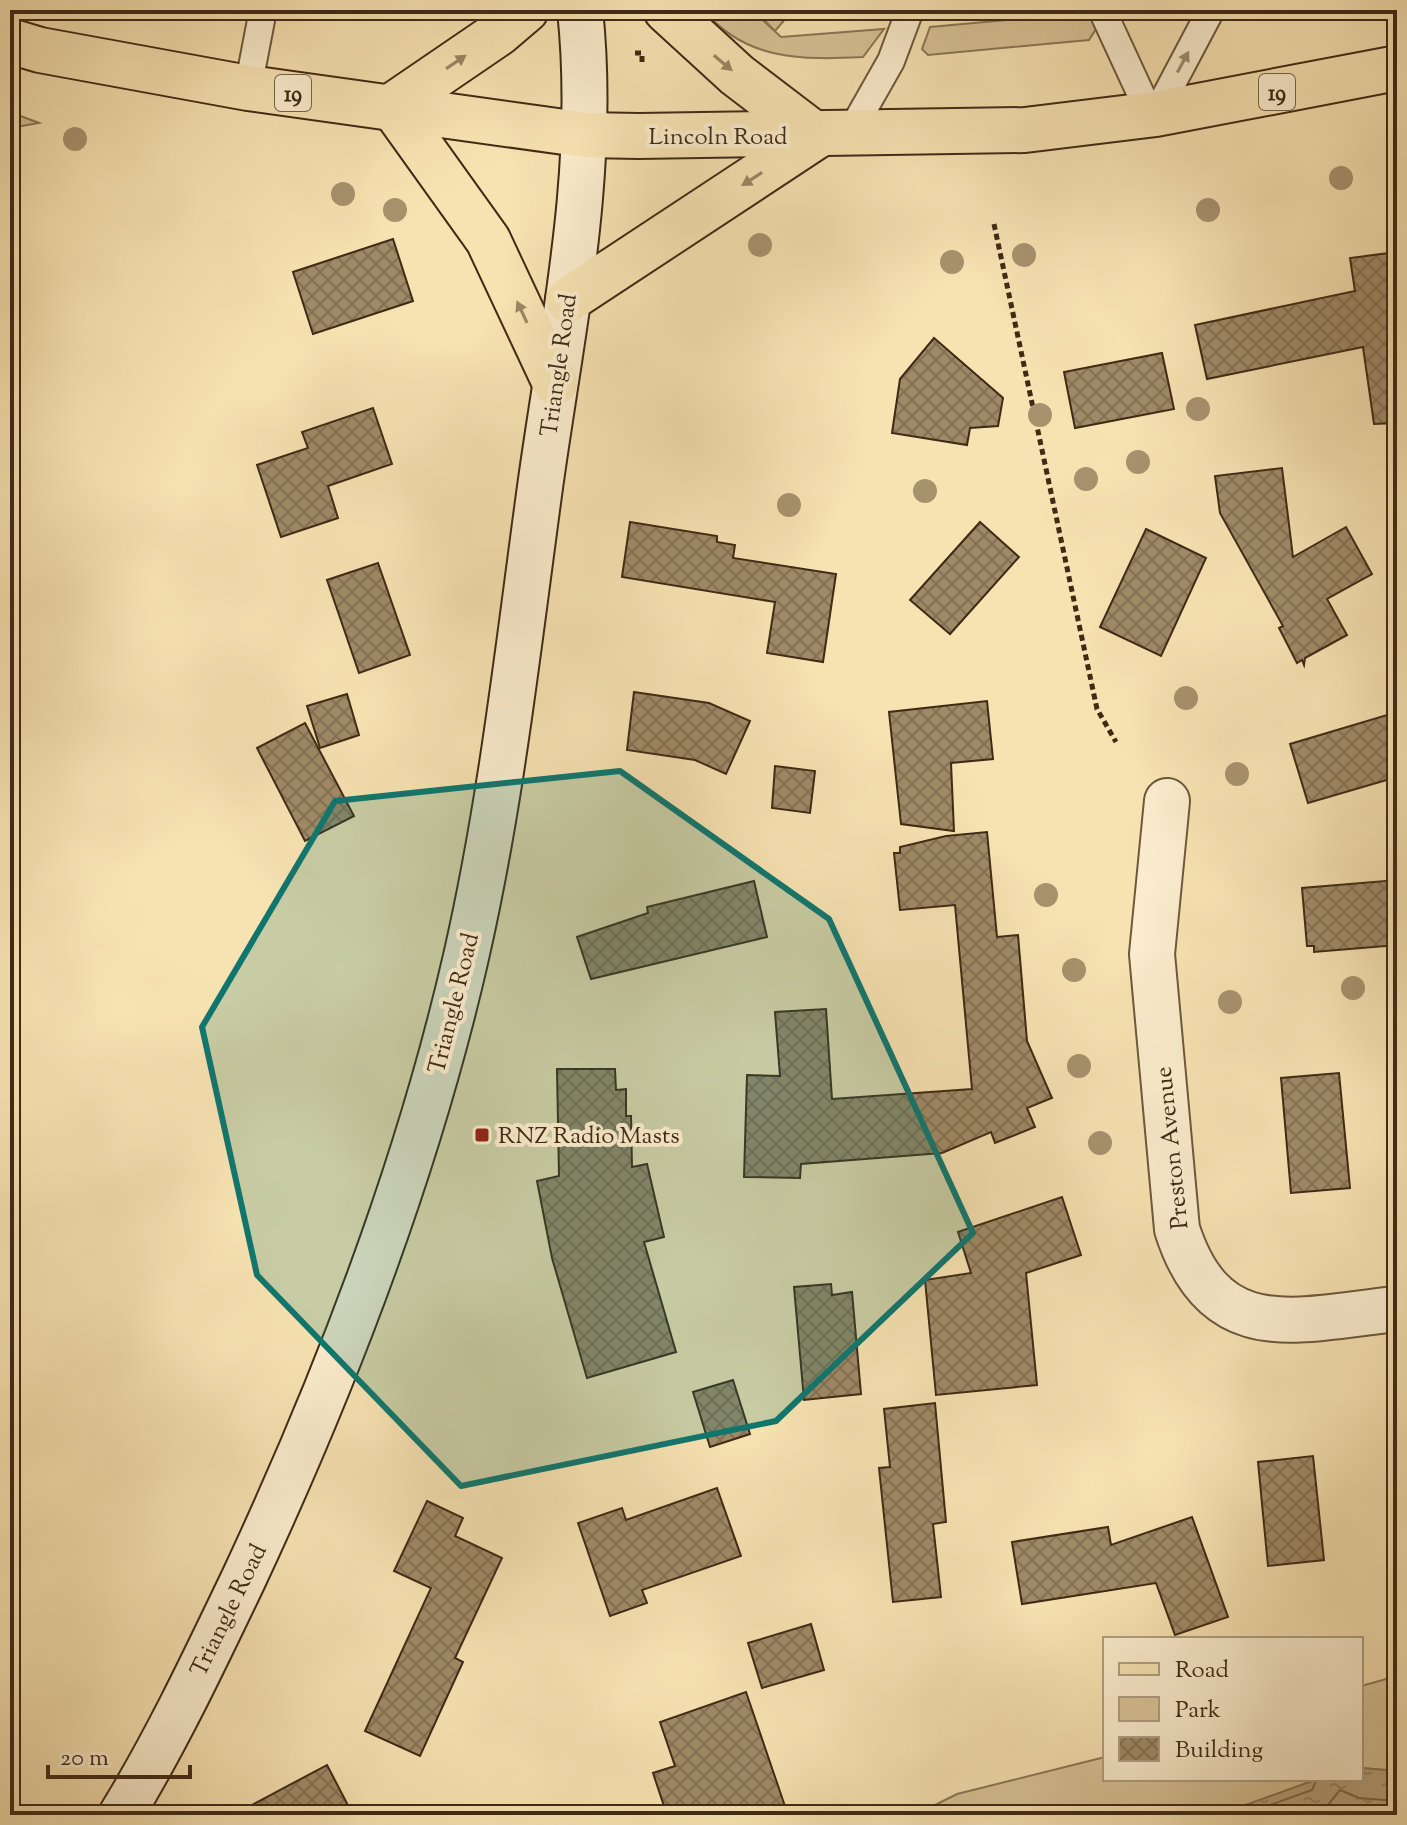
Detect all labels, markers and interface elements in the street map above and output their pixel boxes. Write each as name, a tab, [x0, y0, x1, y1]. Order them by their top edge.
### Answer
one-way arrow	[1177, 50, 1190, 73]
one-way arrow	[713, 54, 733, 71]
one-way arrow	[446, 55, 467, 70]
road number: 19	[1259, 74, 1295, 110]
road number: 19	[275, 75, 311, 111]
street label: Lincoln Road	[648, 121, 788, 155]
one-way arrow	[741, 171, 763, 185]
street label: Triangle Road	[533, 291, 587, 439]
one-way arrow	[515, 301, 529, 324]
street label: Triangle Road	[421, 929, 489, 1077]
street label: Preston Avenue	[1148, 1065, 1198, 1231]
place label: RNZ Radio Masts	[498, 1120, 680, 1154]
marker: RNZ Radio Masts	[473, 1126, 491, 1144]
street label: Triangle Road	[183, 1538, 277, 1683]
legend	[1103, 1637, 1363, 1781]
text: Road	[1175, 1654, 1229, 1688]
text: Park	[1175, 1694, 1221, 1728]
scale bar	[48, 1729, 190, 1779]
text: Building	[1175, 1734, 1264, 1768]
text: 20 m	[60, 1742, 109, 1776]

